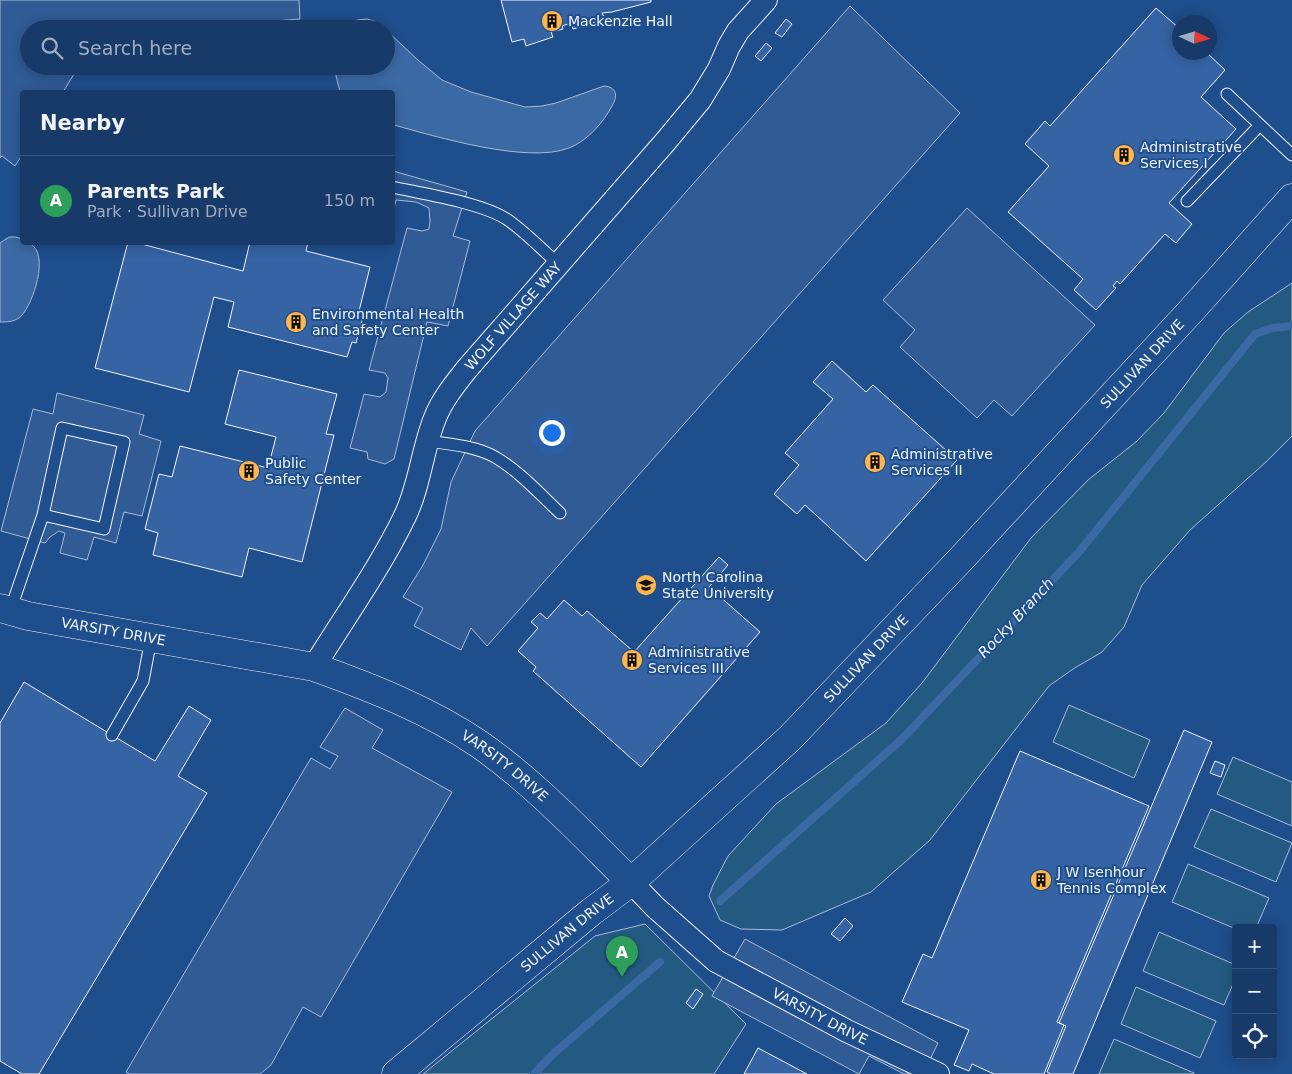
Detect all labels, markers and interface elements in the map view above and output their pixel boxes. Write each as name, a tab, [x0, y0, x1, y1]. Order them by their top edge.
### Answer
building icon: Mackenzie Hall	[540, 9, 564, 33]
place label: Mackenzie Hall	[568, 13, 673, 29]
north arrow	[1172, 15, 1217, 60]
search box	[20, 20, 395, 75]
icon: search	[38, 34, 66, 62]
text: Search here	[78, 37, 192, 59]
text: Nearby	[40, 111, 125, 135]
place label: Administrative Services I	[1140, 139, 1242, 171]
building icon: Administrative Services I	[1112, 143, 1136, 167]
text: Parents Park	[87, 180, 224, 202]
text: A	[50, 191, 62, 210]
text: 150 m	[324, 191, 375, 210]
text: Park · Sullivan Drive	[87, 202, 248, 221]
street label: WOLF VILLAGE WAY	[462, 258, 565, 373]
place label: Environmental Health and Safety Center	[312, 306, 464, 338]
building icon: Environmental Health and Safety Center	[284, 310, 308, 334]
street label: SULLIVAN DRIVE	[1097, 316, 1187, 411]
your location	[539, 420, 565, 446]
place label: Administrative Services II	[891, 446, 993, 478]
building icon: Administrative Services II	[863, 450, 887, 474]
place label: Public Safety Center	[265, 455, 362, 487]
building icon: Public Safety Center	[237, 459, 261, 483]
place label: North Carolina State University	[662, 569, 774, 601]
school or university icon: North Carolina State University	[634, 573, 658, 597]
water label: Rocky Branch	[974, 574, 1058, 662]
street label: SULLIVAN DRIVE	[820, 611, 912, 706]
street label: VARSITY DRIVE	[60, 614, 167, 648]
place label: Administrative Services III	[648, 644, 750, 676]
building icon: Administrative Services III	[620, 648, 644, 672]
street label: VARSITY DRIVE	[459, 727, 551, 805]
place label: J W Isenhour Tennis Complex	[1056, 864, 1167, 896]
building icon: J W Isenhour Tennis Complex	[1029, 868, 1053, 892]
street label: SULLIVAN DRIVE	[517, 890, 617, 975]
map controls	[1232, 924, 1277, 1059]
button: +	[1232, 924, 1277, 969]
pin: A	[606, 936, 638, 977]
button: −	[1232, 969, 1277, 1014]
street label: VARSITY DRIVE	[770, 985, 870, 1048]
button: locate	[1232, 1014, 1277, 1059]

